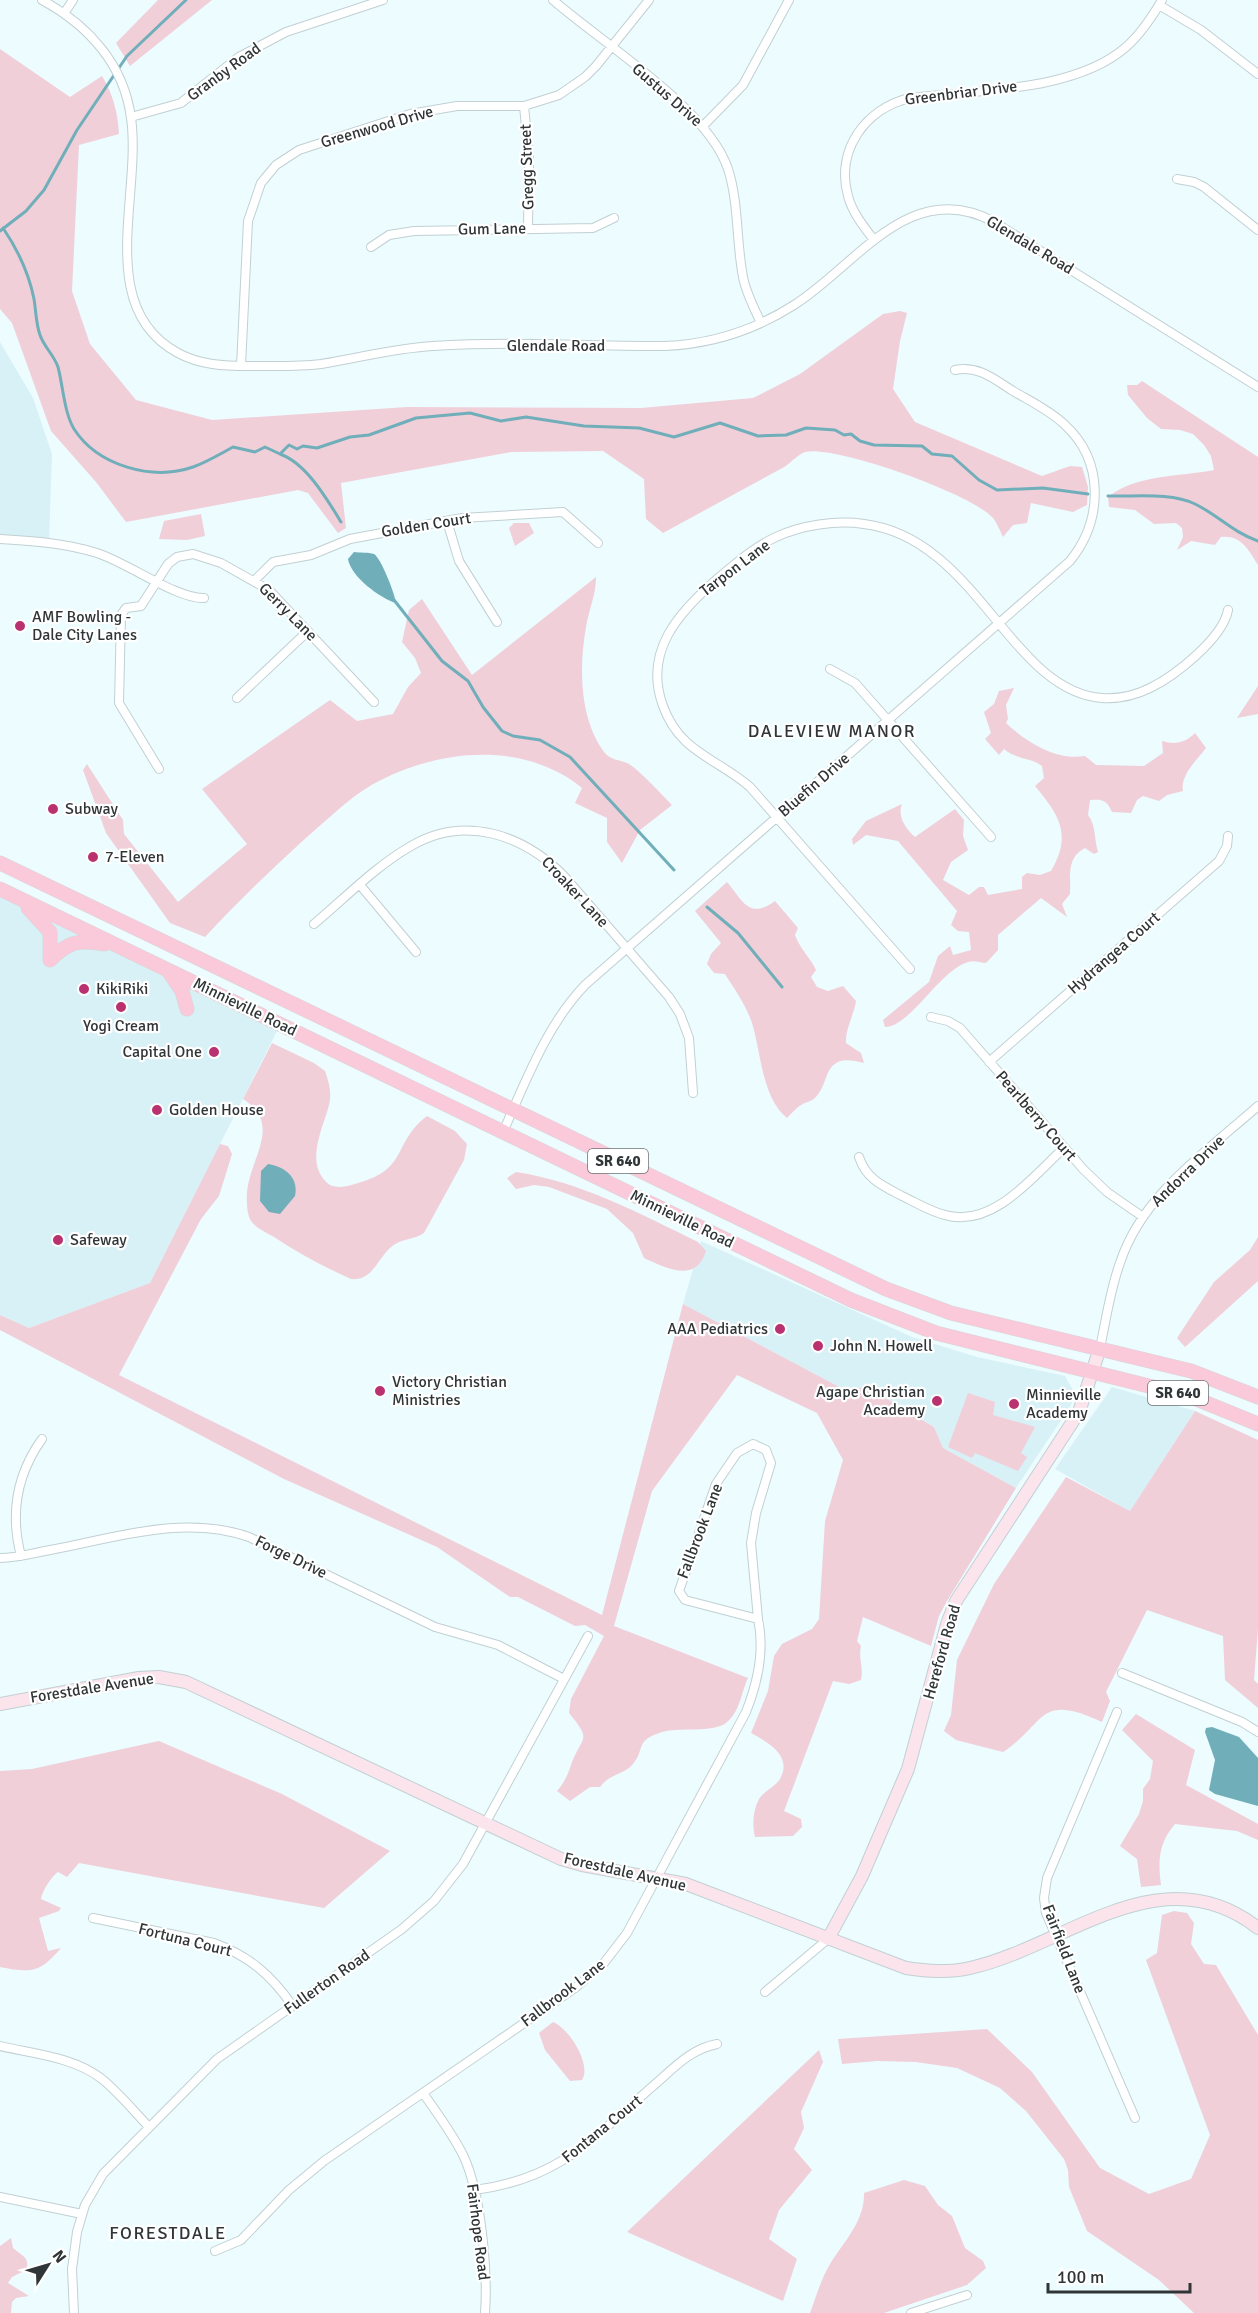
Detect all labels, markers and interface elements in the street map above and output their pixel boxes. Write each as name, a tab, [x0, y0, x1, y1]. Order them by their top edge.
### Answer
street label: Granby Road	[183, 38, 265, 106]
street label: Gustus Drive	[628, 59, 706, 131]
street label: Greenbriar Drive	[904, 76, 1018, 110]
street label: Greenwood Drive	[318, 101, 436, 153]
street label: Gregg Street	[515, 123, 538, 210]
street label: Glendale Road	[983, 211, 1077, 279]
street label: Gum Lane	[458, 218, 526, 240]
street label: Glendale Road	[507, 336, 605, 356]
street label: Golden Court	[380, 508, 473, 542]
street label: Tarpon Lane	[696, 535, 774, 601]
street label: Gerry Lane	[255, 579, 321, 645]
place label: AMF Bowling - Dale City Lanes	[32, 607, 137, 645]
marker: AMF Bowling - Dale City Lanes	[13, 619, 27, 633]
district label: DALEVIEW MANOR	[748, 720, 916, 742]
street label: Bluefin Drive	[774, 749, 854, 821]
place label: Subway	[65, 799, 118, 819]
marker: Subway	[46, 802, 60, 816]
place label: 7-Eleven	[105, 847, 164, 867]
marker: 7-Eleven	[86, 850, 100, 864]
street label: Croaker Lane	[537, 852, 613, 932]
street label: Hydrangea Court	[1064, 907, 1165, 999]
street label: Minnieville Road	[190, 973, 300, 1041]
place label: KikiRiki	[96, 979, 148, 999]
marker: KikiRiki	[77, 982, 91, 996]
marker: Yogi Cream	[114, 1000, 128, 1014]
place label: Yogi Cream	[83, 1016, 159, 1036]
place label: Capital One	[122, 1042, 202, 1062]
marker: Capital One	[207, 1045, 221, 1059]
street label: Pearlberry Court	[991, 1067, 1081, 1166]
place label: Golden House	[169, 1100, 264, 1120]
marker: Golden House	[150, 1103, 164, 1117]
street label: Andorra Drive	[1147, 1131, 1229, 1211]
road number: SR 640	[588, 1149, 648, 1173]
street label: Minnieville Road	[627, 1185, 737, 1253]
place label: Safeway	[70, 1230, 127, 1250]
marker: Safeway	[51, 1233, 65, 1247]
place label: AAA Pediatrics	[667, 1319, 768, 1339]
marker: AAA Pediatrics	[773, 1322, 787, 1336]
place label: John N. Howell	[830, 1336, 933, 1356]
marker: John N. Howell	[811, 1339, 825, 1353]
place label: Victory Christian Ministries	[392, 1372, 507, 1410]
road number: SR 640	[1148, 1381, 1208, 1405]
place label: Agape Christian Academy	[816, 1382, 926, 1420]
marker: Victory Christian Ministries	[373, 1384, 387, 1398]
place label: Minnieville Academy	[1026, 1385, 1101, 1423]
marker: Agape Christian Academy	[930, 1394, 944, 1408]
marker: Minnieville Academy	[1007, 1397, 1021, 1411]
street label: Fallbrook Lane	[673, 1481, 727, 1581]
street label: Forge Drive	[252, 1531, 330, 1583]
street label: Hereford Road	[919, 1602, 965, 1702]
street label: Forestdale Avenue	[29, 1668, 155, 1708]
street label: Forestdale Avenue	[562, 1848, 688, 1896]
street label: Fairfield Lane	[1038, 1902, 1090, 1996]
street label: Fortuna Court	[136, 1919, 234, 1961]
street label: Fullerton Road	[280, 1945, 374, 2019]
street label: Fallbrook Lane	[517, 1955, 609, 2031]
street label: Fontana Court	[558, 2090, 646, 2167]
street label: Fairhope Road	[462, 2182, 494, 2282]
district label: FORESTDALE	[109, 2222, 227, 2244]
north arrow	[18, 2235, 78, 2295]
text: N	[48, 2246, 71, 2267]
scale bar	[1048, 2256, 1190, 2294]
text: 100 m	[1057, 2266, 1104, 2288]

